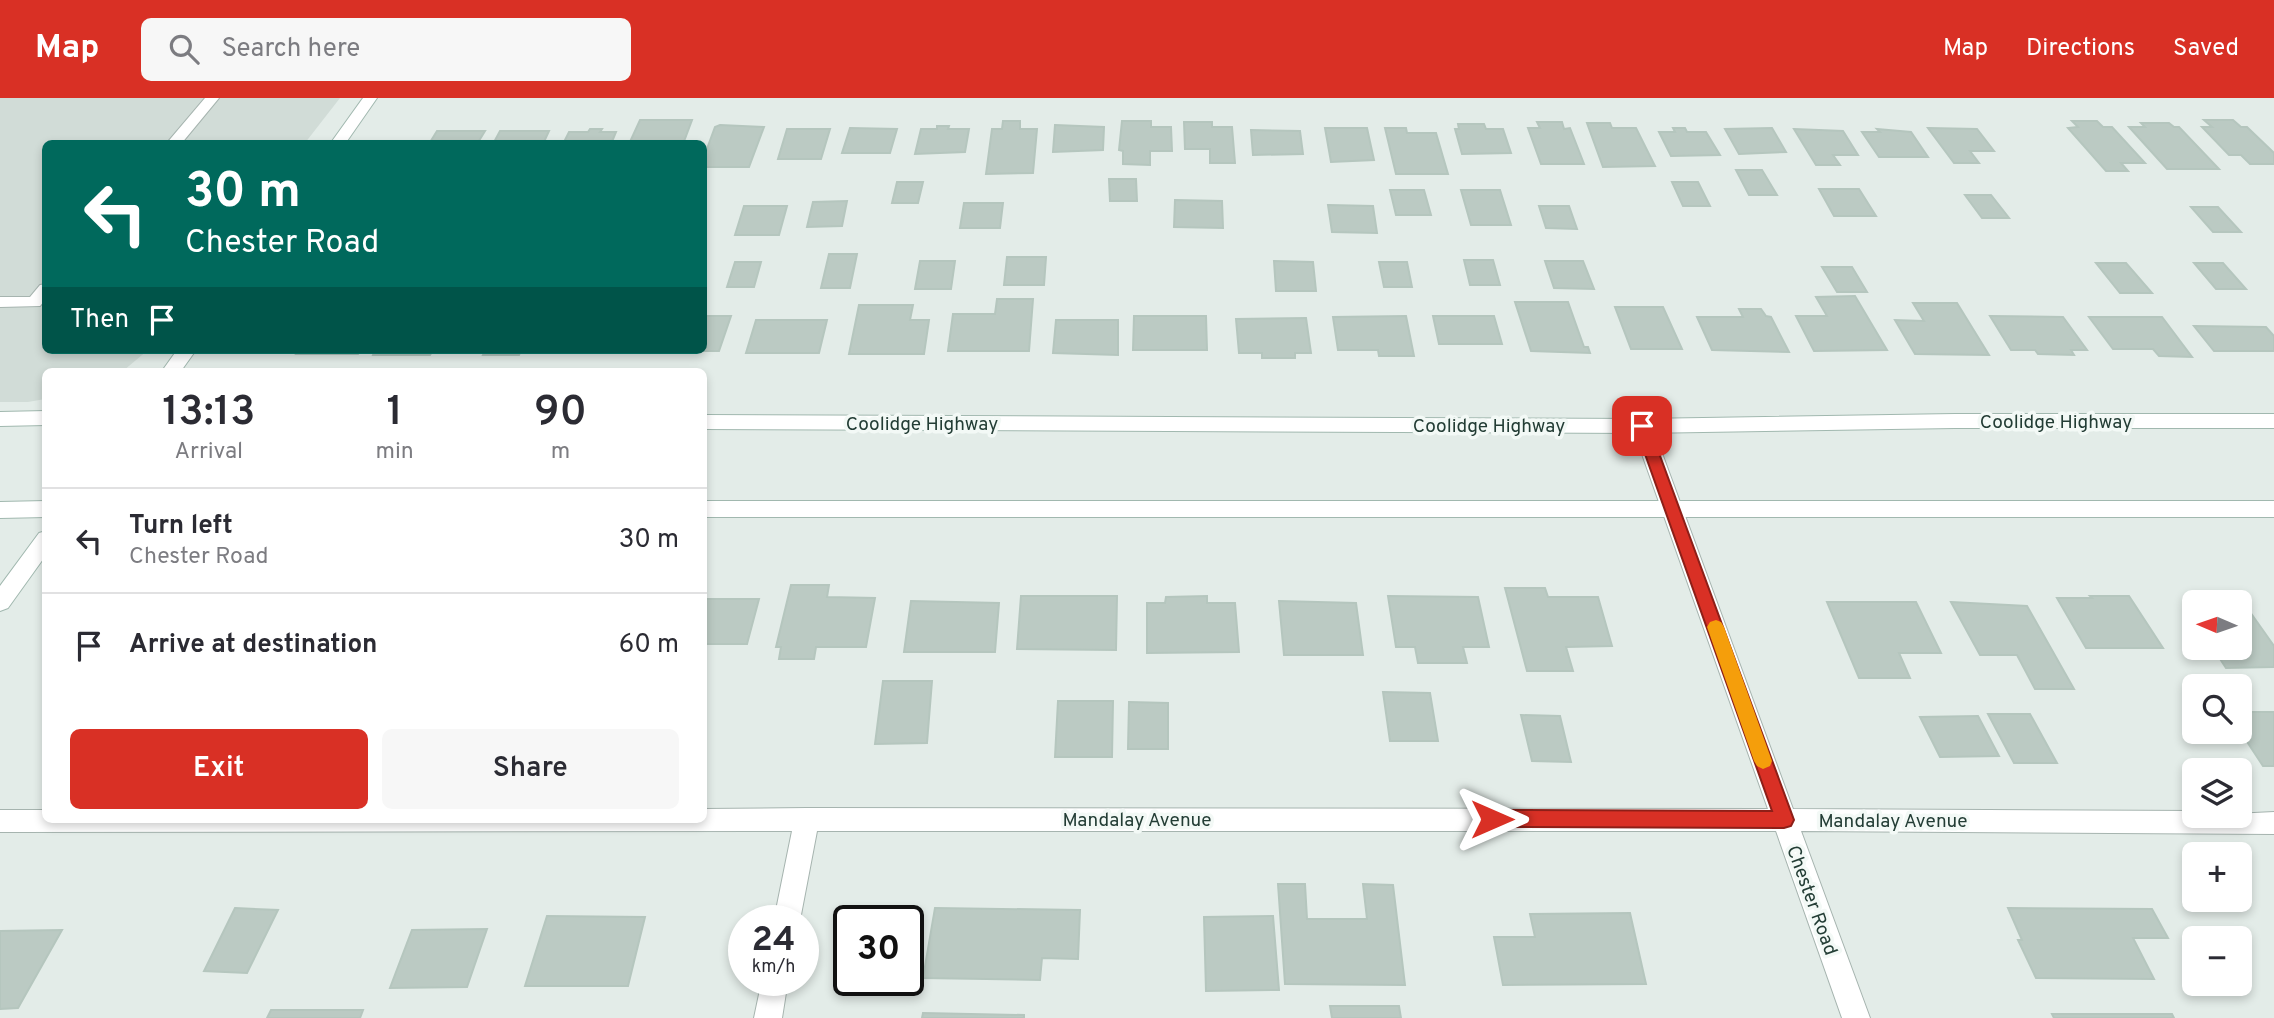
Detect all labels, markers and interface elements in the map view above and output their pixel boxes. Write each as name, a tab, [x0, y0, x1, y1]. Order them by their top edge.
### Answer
search box	[141, 18, 631, 81]
text: Map	[35, 28, 99, 70]
icon: search	[165, 30, 203, 68]
text: Search here	[221, 33, 360, 66]
text: Map	[1943, 34, 1988, 64]
text: Directions	[2026, 34, 2135, 64]
text: Saved	[2173, 34, 2239, 64]
text: 30 m	[185, 163, 301, 225]
icon: left	[70, 168, 161, 259]
text: Chester Road	[185, 224, 379, 264]
icon: arrive	[143, 301, 181, 339]
text: Then	[70, 304, 129, 337]
text: 13:13	[162, 387, 255, 440]
text: 1	[386, 387, 403, 440]
text: 90	[534, 387, 587, 440]
pin	[1612, 396, 1672, 456]
icon: arrive	[1623, 407, 1661, 445]
street label: Coolidge Highway	[1980, 411, 2132, 435]
street label: Coolidge Highway	[846, 413, 998, 437]
street label: Coolidge Highway	[1413, 415, 1565, 439]
text: Arrival	[174, 438, 243, 467]
text: min	[376, 438, 414, 467]
text: m	[551, 438, 570, 467]
text: Turn left	[129, 510, 233, 543]
icon: left	[70, 522, 108, 560]
text: 30 m	[619, 524, 679, 557]
text: Chester Road	[129, 543, 269, 572]
north arrow	[2182, 590, 2252, 660]
map controls	[2182, 590, 2252, 996]
icon: arrive	[70, 627, 108, 665]
text: Arrive at destination	[129, 629, 377, 662]
text: 60 m	[619, 629, 679, 662]
button: search	[2182, 674, 2252, 744]
button: Exit	[70, 729, 368, 809]
button: Share	[382, 729, 679, 809]
button: layers	[2182, 758, 2252, 828]
position arrow	[1455, 782, 1529, 856]
street label: Mandalay Avenue	[1063, 809, 1211, 833]
street label: Mandalay Avenue	[1819, 810, 1967, 834]
street label: Chester Road	[1780, 842, 1842, 959]
button: +	[2182, 842, 2252, 912]
speed limit sign: 30	[833, 905, 924, 996]
text: 24	[752, 919, 795, 963]
button: −	[2182, 926, 2252, 996]
text: km/h	[752, 956, 795, 979]

